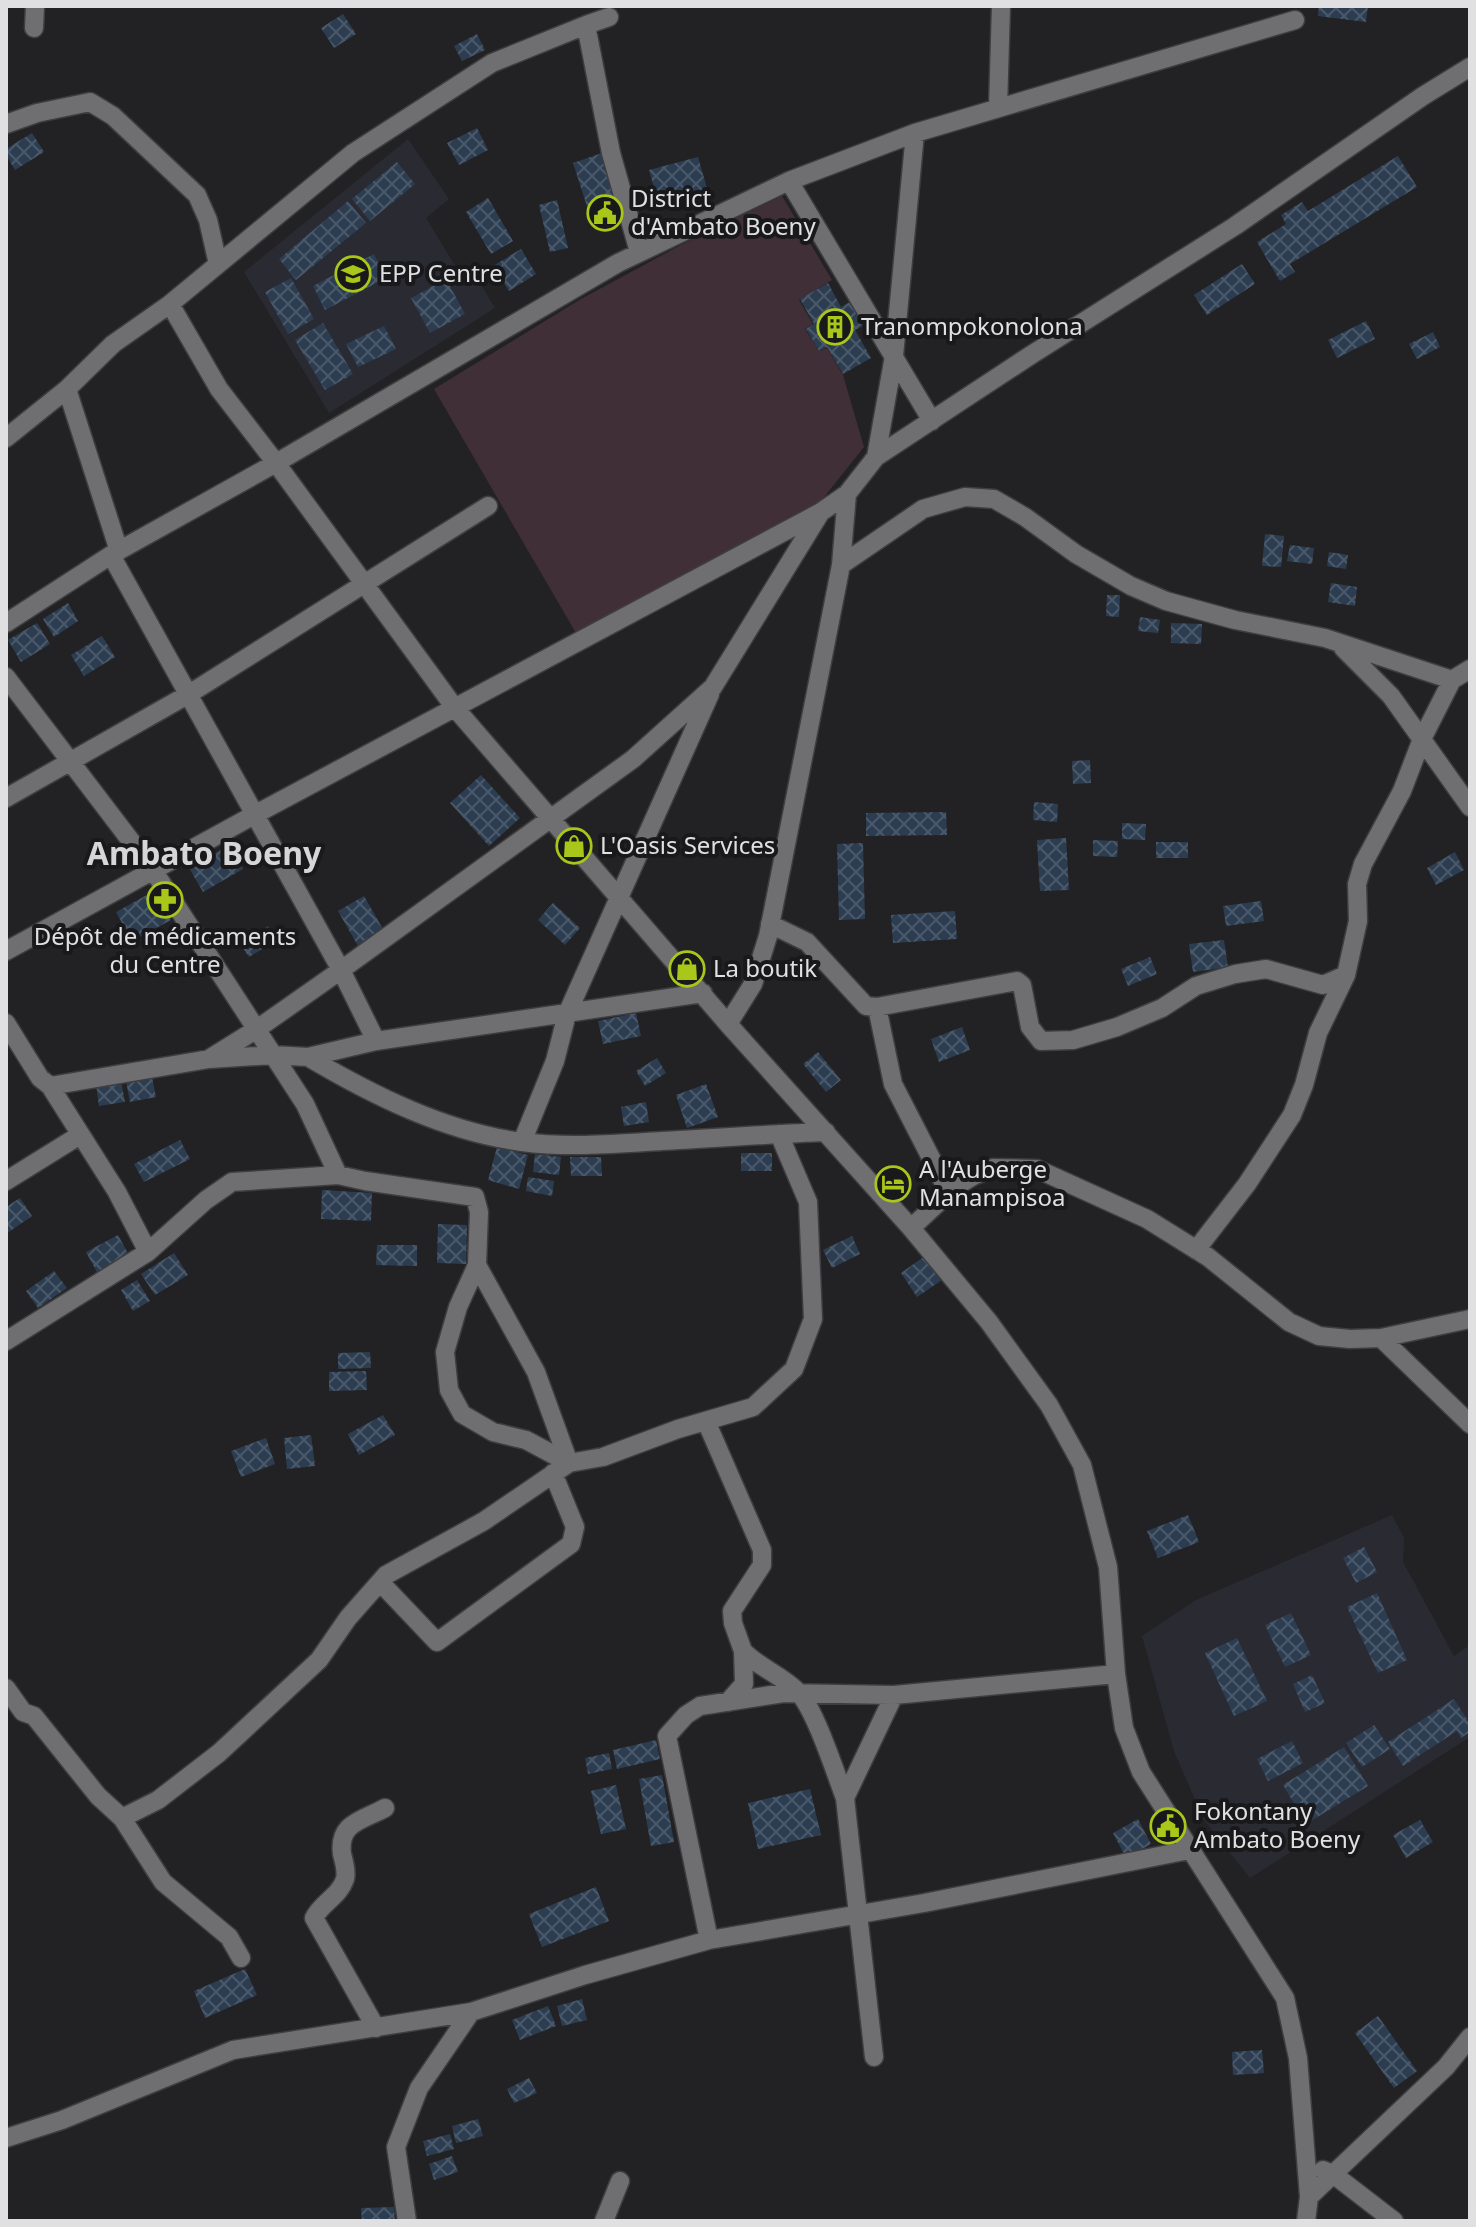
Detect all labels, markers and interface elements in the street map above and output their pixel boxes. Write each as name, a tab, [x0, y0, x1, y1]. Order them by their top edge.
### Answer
place label: District d'Ambato Boeny	[631, 181, 816, 242]
public building icon: District d'Ambato Boeny	[586, 194, 624, 232]
school or university icon: EPP Centre	[334, 255, 372, 293]
place label: EPP Centre	[379, 256, 503, 289]
building icon: Tranompokonolona	[816, 308, 854, 346]
place label: Tranompokonolona	[861, 309, 1083, 342]
shop icon: L'Oasis Services	[555, 827, 593, 865]
place label: L'Oasis Services	[600, 828, 775, 861]
district label: Ambato Boeny	[87, 831, 322, 874]
pharmacy icon: Dépôt de médicaments du Centre	[146, 881, 184, 919]
place label: Dépôt de médicaments du Centre	[34, 919, 296, 980]
shop icon: La boutik	[668, 950, 706, 988]
place label: La boutik	[713, 951, 817, 984]
place label: A l'Auberge Manampisoa	[919, 1152, 1065, 1213]
hotel icon: A l'Auberge Manampisoa	[874, 1165, 912, 1203]
place label: Fokontany Ambato Boeny	[1194, 1794, 1361, 1855]
public building icon: Fokontany Ambato Boeny	[1149, 1807, 1187, 1845]

